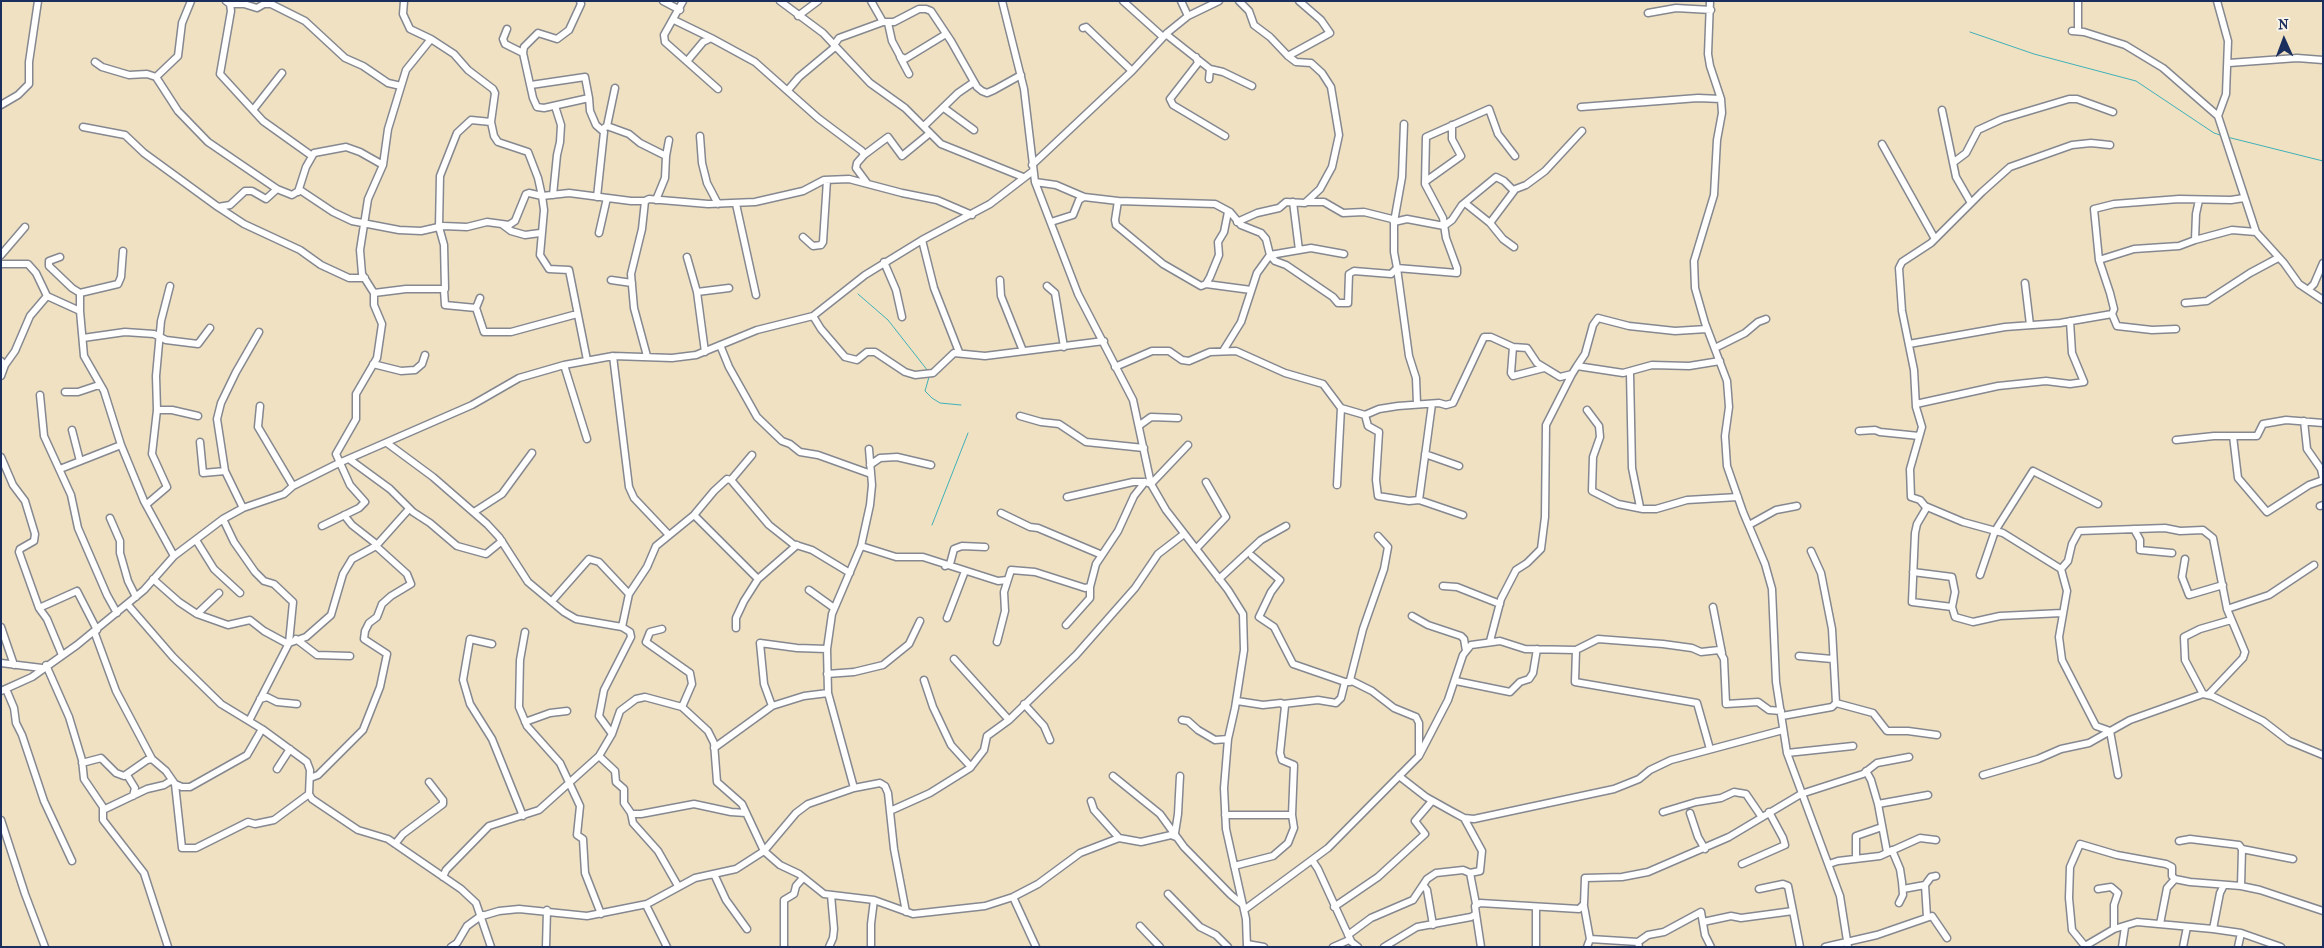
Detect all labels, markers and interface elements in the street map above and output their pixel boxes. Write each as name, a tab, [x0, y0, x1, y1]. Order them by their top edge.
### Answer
north arrow	[2259, 15, 2309, 65]
text: N	[2278, 16, 2289, 33]

